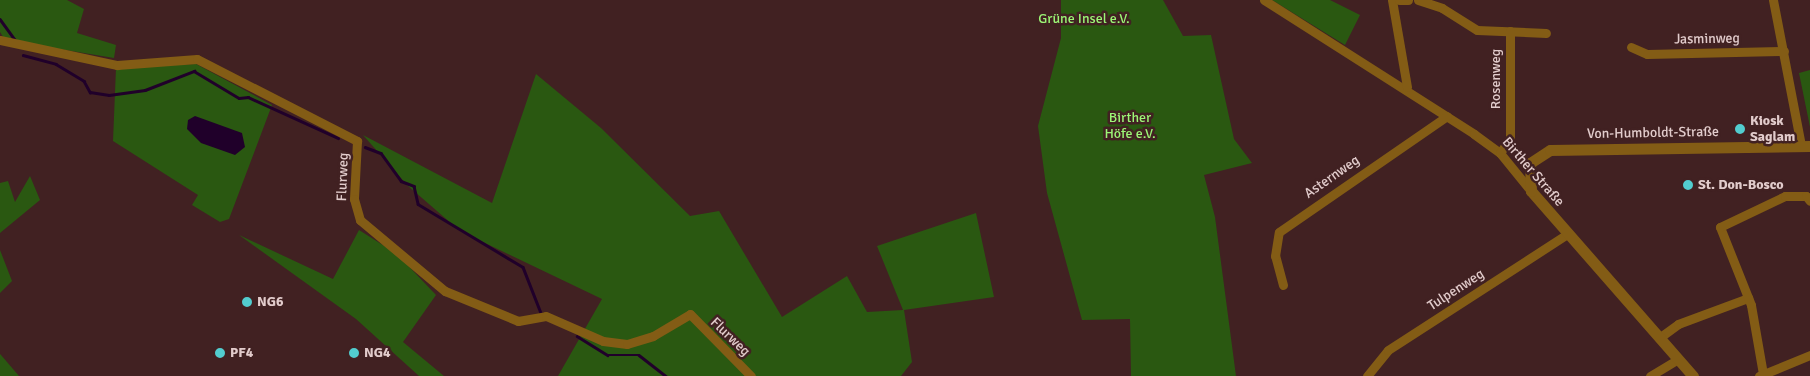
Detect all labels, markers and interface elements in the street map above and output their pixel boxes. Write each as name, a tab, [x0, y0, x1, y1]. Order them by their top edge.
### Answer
park label: Grüne Insel e.V.	[1038, 11, 1130, 27]
street label: Jasminweg	[1674, 30, 1740, 48]
street label: Rosenweg	[1488, 49, 1504, 109]
park label: Birther Höfe e.V.	[1104, 110, 1156, 142]
place label: Kiosk Saglam	[1750, 113, 1795, 146]
street label: Von-Humboldt-Straße	[1587, 123, 1719, 143]
marker: Kiosk Saglam	[1734, 123, 1746, 135]
street label: Birther Straße	[1498, 134, 1568, 210]
street label: Flurweg	[334, 152, 352, 202]
street label: Asternweg	[1301, 152, 1363, 202]
place label: St. Don-Bosco	[1698, 177, 1784, 193]
marker: St. Don-Bosco	[1682, 179, 1694, 191]
street label: Tulpenweg	[1425, 266, 1487, 314]
place label: NG6	[257, 294, 283, 310]
marker: NG6	[241, 296, 253, 308]
street label: Flurweg	[707, 314, 753, 360]
place label: PF4	[230, 345, 253, 361]
place label: NG4	[364, 345, 390, 361]
marker: PF4	[214, 347, 226, 359]
marker: NG4	[348, 347, 360, 359]

